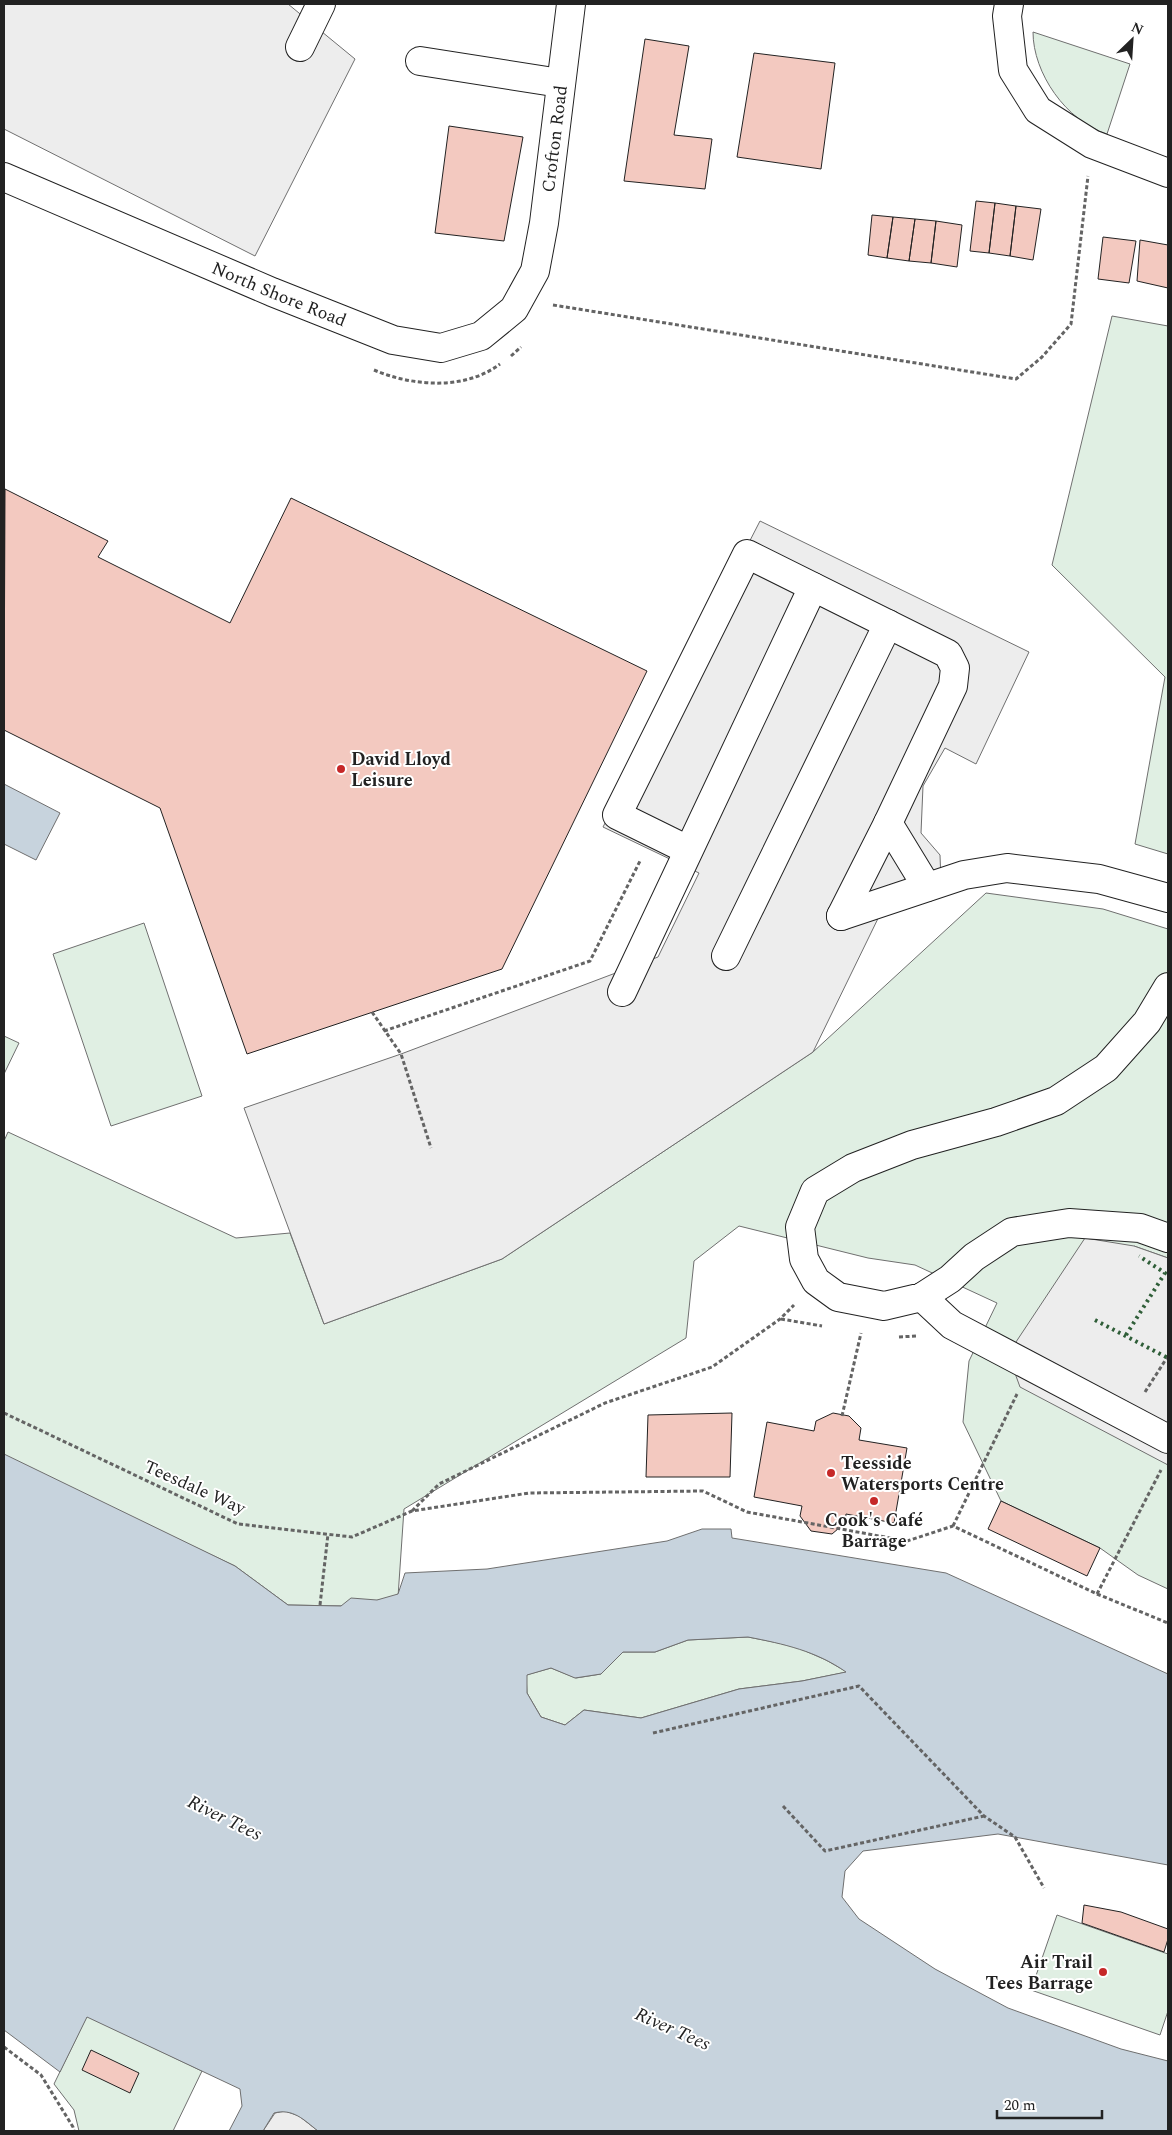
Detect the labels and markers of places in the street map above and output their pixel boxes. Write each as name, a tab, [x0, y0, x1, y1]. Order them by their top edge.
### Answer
place label: David Lloyd Leisure	[351, 746, 452, 794]
marker: David Lloyd Leisure	[335, 763, 347, 775]
place label: Teesside Watersports Centre	[841, 1450, 1004, 1498]
marker: Teesside Watersports Centre	[825, 1467, 837, 1479]
marker: Cook's Café Barrage	[868, 1495, 880, 1507]
place label: Cook's Café Barrage	[825, 1507, 923, 1555]
place label: Air Trail Tees Barrage	[986, 1949, 1093, 1997]
marker: Air Trail Tees Barrage	[1097, 1966, 1109, 1978]

